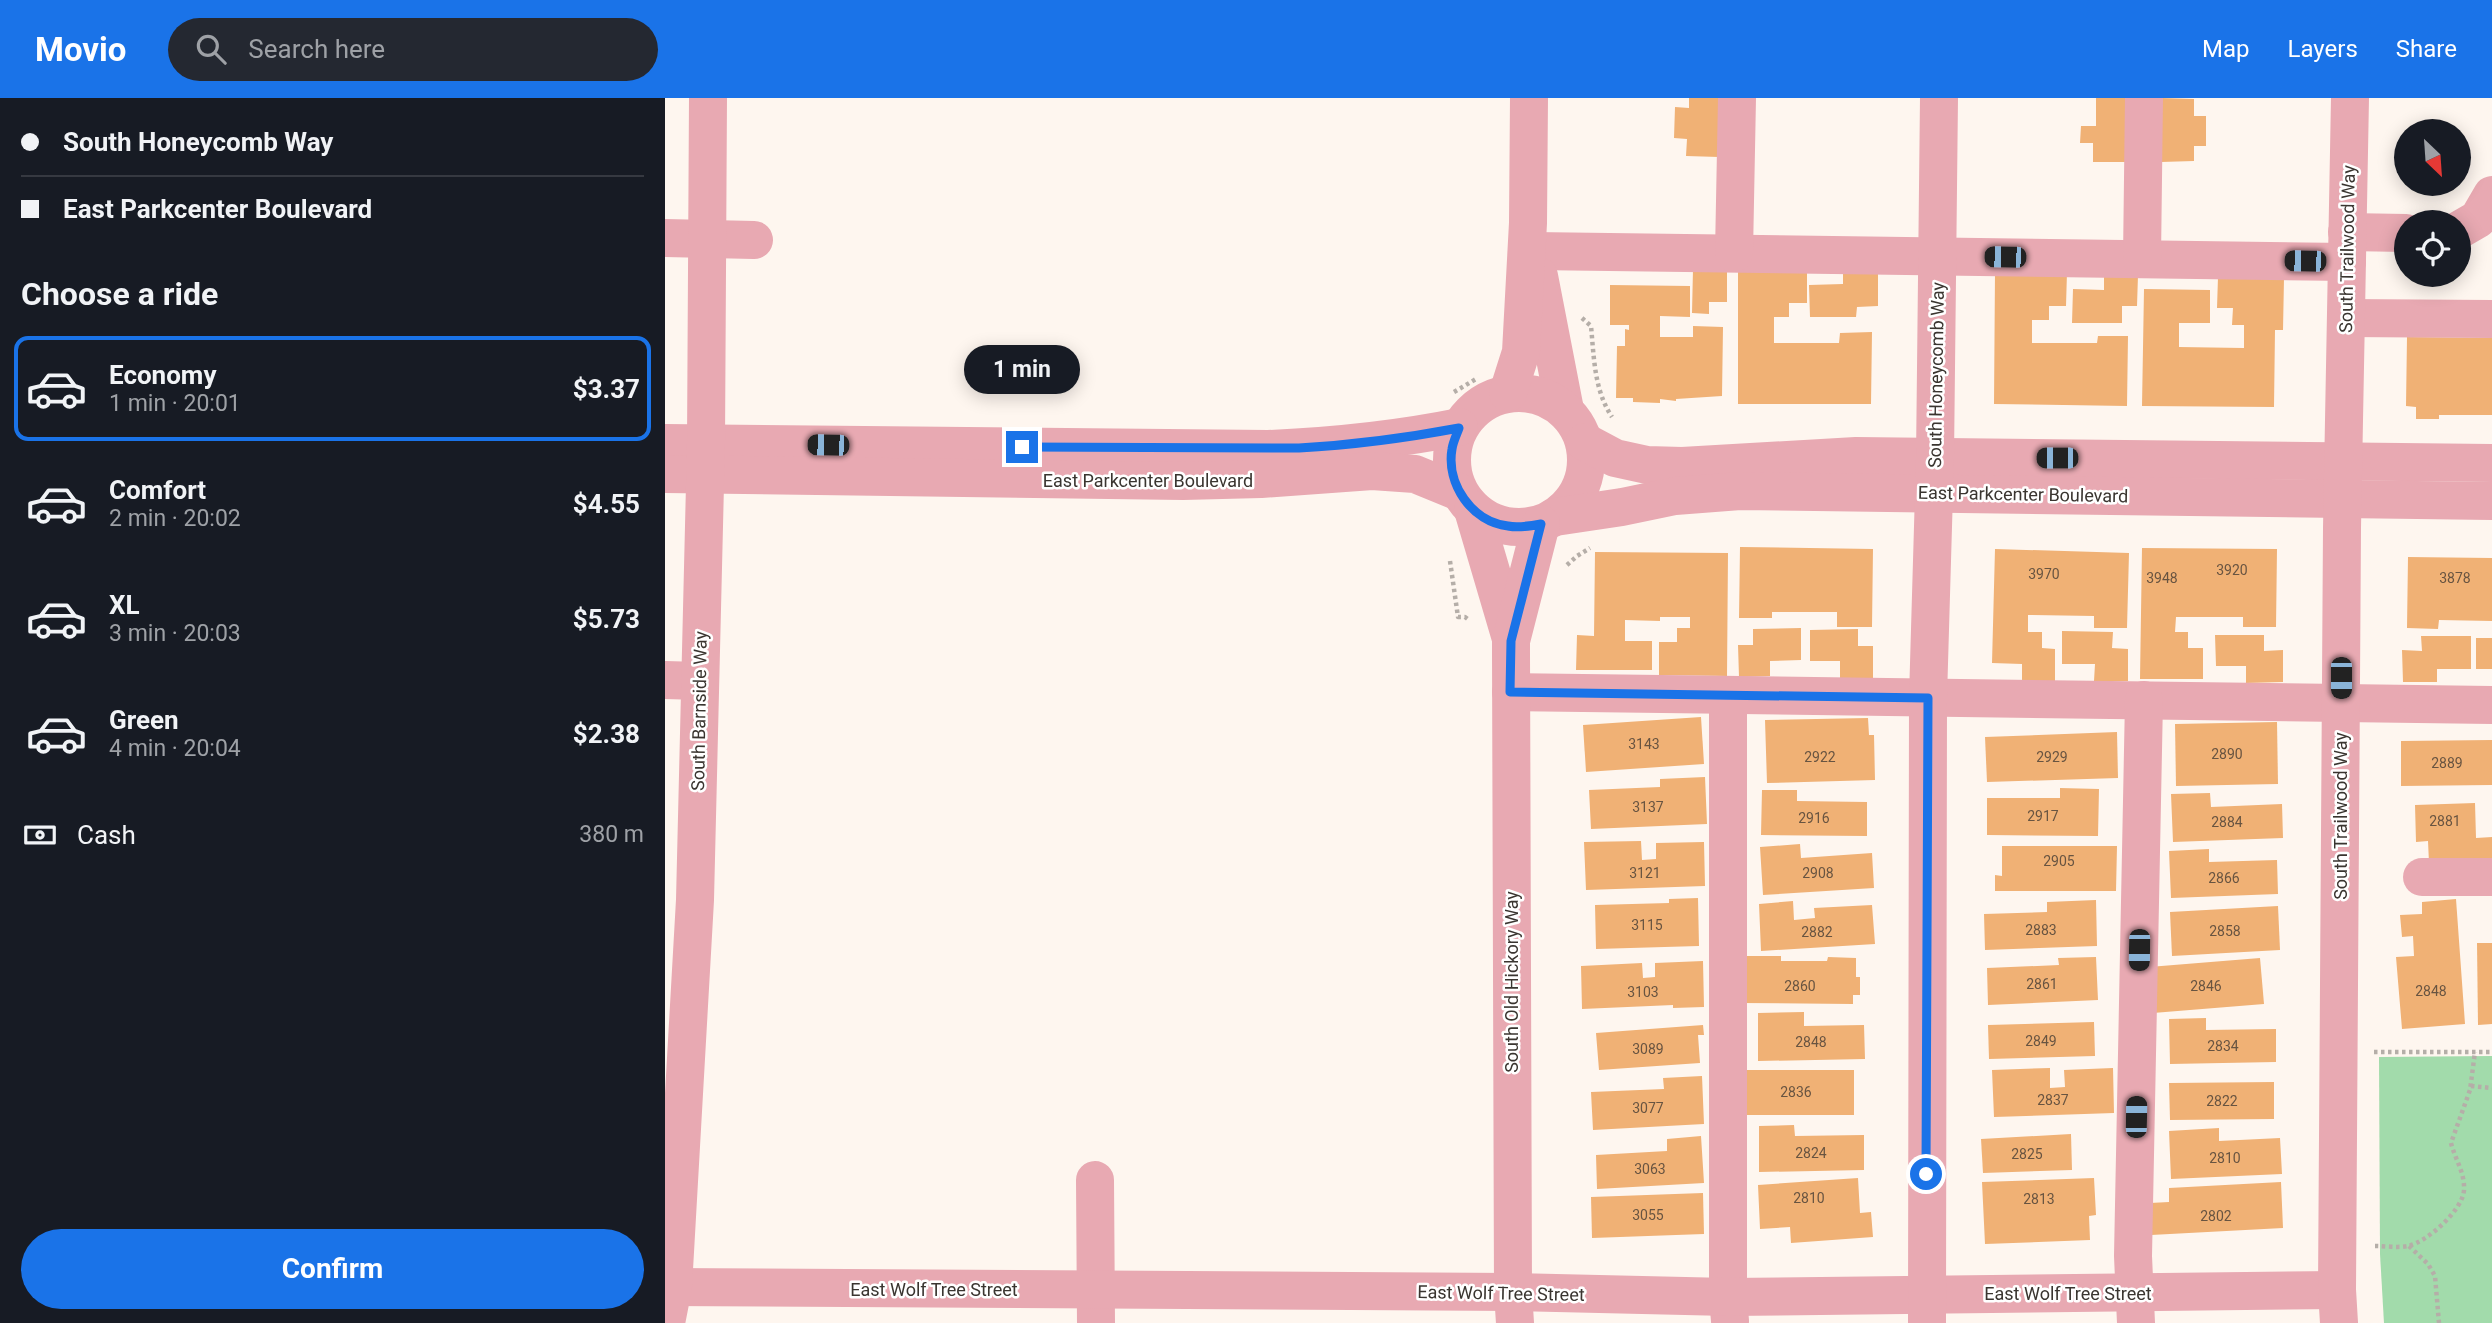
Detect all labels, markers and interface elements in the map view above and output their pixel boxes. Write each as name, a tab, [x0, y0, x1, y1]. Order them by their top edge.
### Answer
search box	[168, 18, 658, 81]
text: Movio	[35, 30, 126, 69]
icon: search	[192, 30, 230, 68]
text: Search here	[248, 34, 385, 64]
text: Map	[2202, 35, 2250, 63]
text: Layers	[2288, 35, 2358, 63]
text: Share	[2396, 35, 2457, 63]
north arrow	[2394, 119, 2471, 196]
map controls	[2394, 119, 2471, 287]
text: South Honeycomb Way	[63, 127, 333, 157]
street label: South Trailwood Way	[2335, 165, 2359, 333]
text: East Parkcenter Boulevard	[63, 194, 372, 224]
button: locate	[2394, 210, 2471, 287]
car	[1984, 246, 2027, 268]
car	[2284, 250, 2327, 272]
text: Choose a ride	[21, 275, 218, 313]
street label: South Honeycomb Way	[1924, 281, 1948, 468]
callout: 1 min	[964, 345, 1080, 394]
text: 1 min	[993, 356, 1051, 383]
icon: car	[25, 357, 88, 420]
text: Economy	[109, 360, 216, 390]
text: $3.37	[573, 374, 640, 404]
text: 1 min · 20:01	[109, 390, 241, 417]
route end	[1006, 431, 1038, 463]
car	[807, 434, 850, 456]
car	[2037, 448, 2079, 469]
street label: East Parkcenter Boulevard	[1043, 470, 1253, 491]
icon: car	[25, 472, 88, 535]
text: Comfort	[109, 475, 206, 505]
street label: East Parkcenter Boulevard	[1918, 482, 2128, 506]
text: $4.55	[573, 489, 640, 519]
text: 2 min · 20:02	[109, 505, 241, 532]
house number: 3920	[2216, 562, 2248, 578]
house number: 3970	[2028, 566, 2060, 582]
house number: 3948	[2146, 570, 2178, 586]
house number: 3878	[2439, 570, 2471, 586]
icon: car	[25, 587, 88, 650]
text: XL	[109, 590, 140, 620]
text: $5.73	[573, 604, 640, 634]
text: 3 min · 20:03	[109, 620, 241, 647]
street label: South Barnside Way	[687, 630, 711, 791]
car	[2331, 657, 2352, 699]
icon: car	[25, 702, 88, 765]
text: Green	[109, 705, 179, 735]
text: $2.38	[573, 719, 640, 749]
street label: South Trailwood Way	[2330, 732, 2351, 900]
text: 4 min · 20:04	[109, 735, 241, 762]
house number: 3143	[1628, 736, 1660, 752]
house number: 2890	[2211, 746, 2243, 762]
house number: 2922	[1804, 749, 1836, 765]
house number: 2929	[2036, 749, 2068, 765]
house number: 2889	[2431, 755, 2463, 771]
house number: 3137	[1632, 799, 1664, 815]
house number: 2917	[2027, 808, 2059, 824]
house number: 2916	[1798, 810, 1830, 826]
house number: 2881	[2429, 813, 2461, 829]
house number: 2884	[2211, 814, 2243, 830]
icon: cash	[21, 816, 59, 854]
text: Cash	[77, 820, 136, 850]
text: 380 m	[579, 821, 644, 848]
house number: 2905	[2043, 853, 2075, 869]
house number: 3121	[1629, 865, 1661, 881]
house number: 2908	[1802, 865, 1834, 881]
house number: 2866	[2208, 870, 2240, 886]
street label: South Old Hickory Way	[1501, 891, 1522, 1073]
house number: 3115	[1631, 917, 1663, 933]
house number: 2883	[2025, 922, 2057, 938]
house number: 2858	[2209, 923, 2241, 939]
house number: 2882	[1801, 924, 1833, 940]
car	[2129, 929, 2150, 971]
house number: 2861	[2026, 976, 2058, 992]
house number: 2860	[1784, 978, 1816, 994]
house number: 2846	[2190, 978, 2222, 994]
house number: 2848	[2415, 983, 2447, 999]
house number: 3103	[1627, 984, 1659, 1000]
house number: 2849	[2025, 1033, 2057, 1049]
house number: 2848	[1795, 1034, 1827, 1050]
house number: 2834	[2207, 1038, 2239, 1054]
house number: 3089	[1632, 1041, 1664, 1057]
house number: 2836	[1780, 1084, 1812, 1100]
house number: 2837	[2037, 1092, 2069, 1108]
house number: 2822	[2206, 1093, 2238, 1109]
car	[2126, 1096, 2147, 1138]
house number: 3077	[1632, 1100, 1664, 1116]
house number: 2824	[1795, 1145, 1827, 1161]
house number: 2825	[2011, 1146, 2043, 1162]
house number: 2810	[2209, 1150, 2241, 1166]
route start	[1910, 1158, 1942, 1190]
house number: 3063	[1634, 1161, 1666, 1177]
house number: 2810	[1793, 1190, 1825, 1206]
house number: 2813	[2023, 1191, 2055, 1207]
house number: 3055	[1632, 1207, 1664, 1223]
house number: 2802	[2200, 1208, 2232, 1224]
button: Confirm	[21, 1229, 644, 1309]
street label: East Wolf Tree Street	[850, 1279, 1018, 1300]
street label: East Wolf Tree Street	[1417, 1281, 1585, 1305]
street label: East Wolf Tree Street	[1984, 1283, 2152, 1304]

